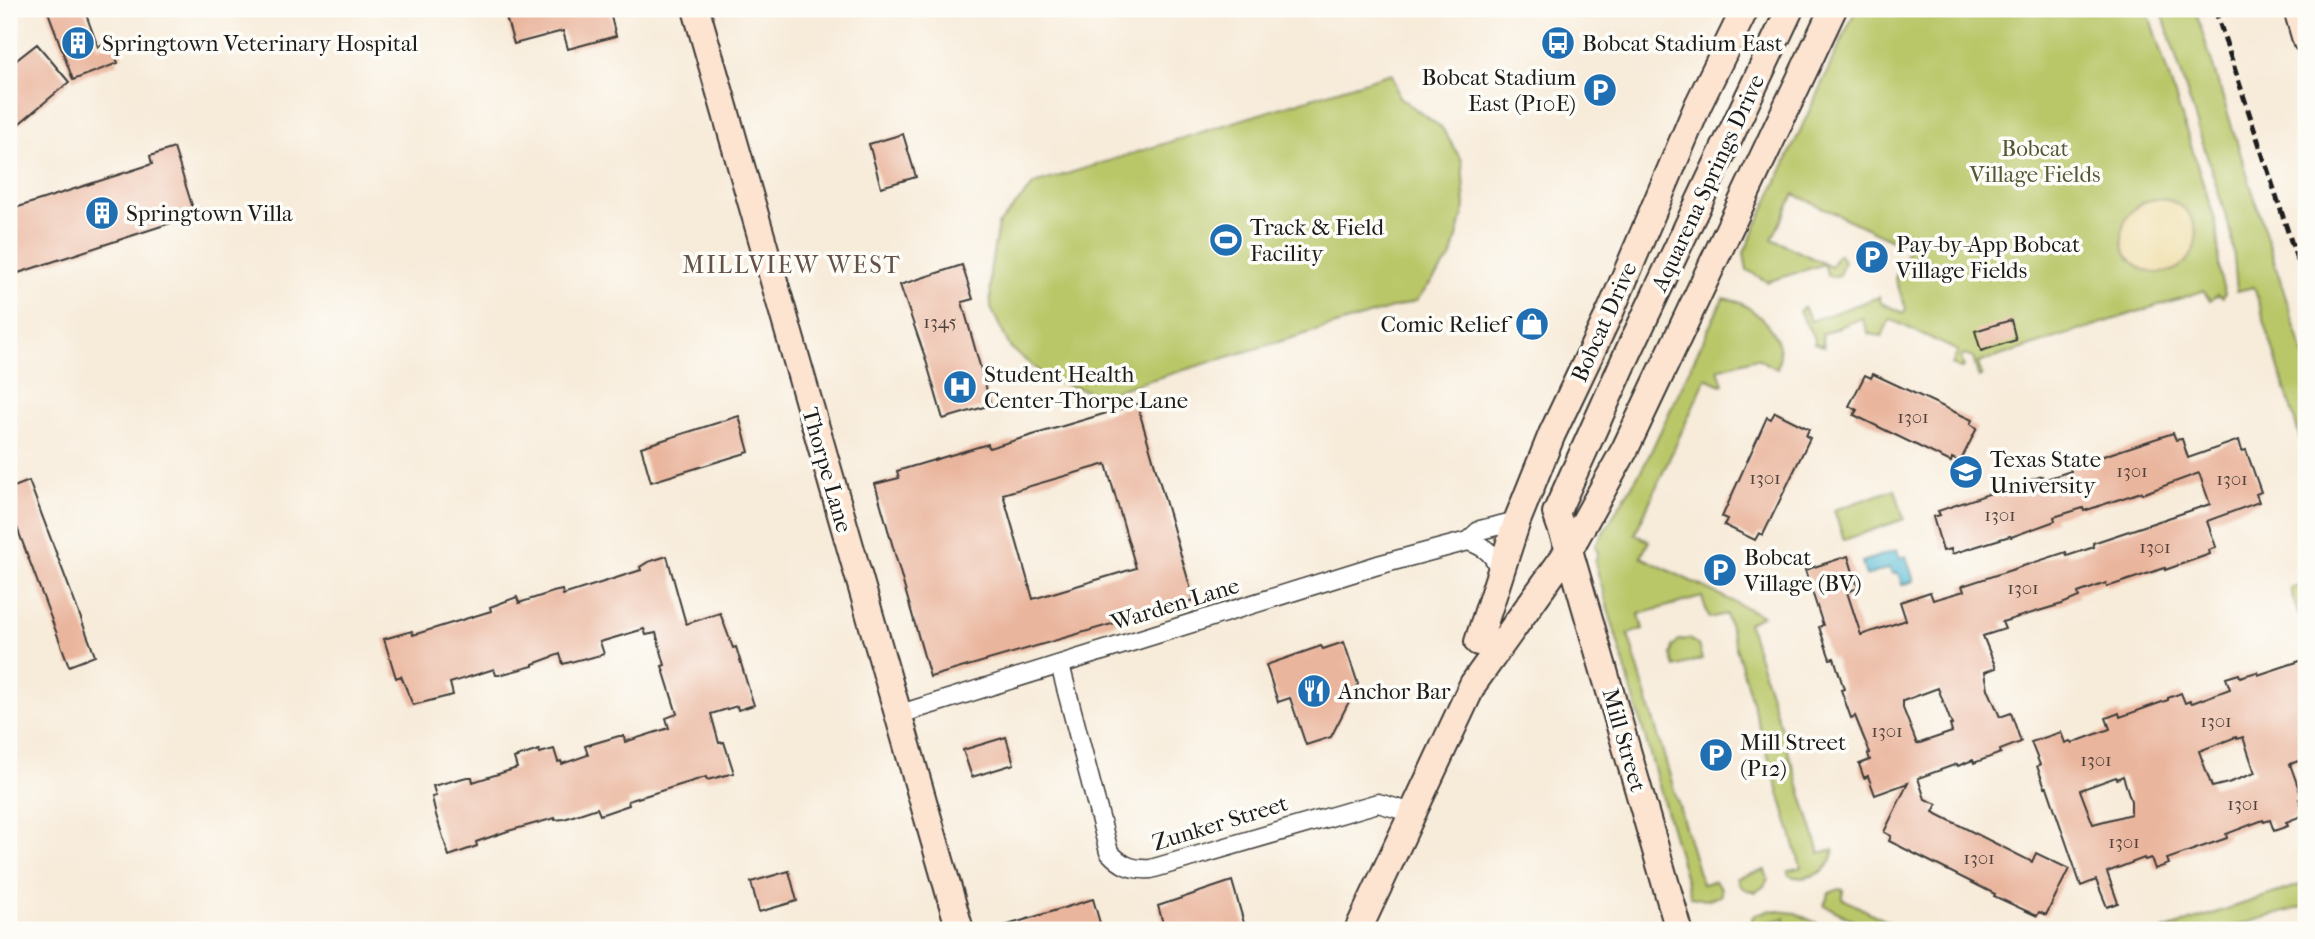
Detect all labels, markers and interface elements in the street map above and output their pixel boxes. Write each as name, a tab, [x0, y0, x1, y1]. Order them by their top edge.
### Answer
building icon: Springtown Veterinary Hospital	[59, 24, 97, 62]
bus stop icon: Bobcat Stadium East	[1539, 24, 1577, 62]
place label: Springtown Veterinary Hospital	[102, 30, 419, 57]
place label: Bobcat Stadium East	[1582, 30, 1783, 57]
place label: Bobcat Stadium East (P10E)	[1422, 64, 1576, 117]
street label: Aquarena Springs Drive	[1645, 70, 1770, 297]
parking icon: Bobcat Stadium East (P10E)	[1581, 71, 1619, 109]
park label: Bobcat Village Fields	[1968, 135, 2101, 188]
building icon: Springtown Villa	[83, 194, 121, 232]
place label: Springtown Villa	[126, 200, 293, 227]
place label: Track & Field Facility	[1250, 214, 1384, 267]
sports icon: Track & Field Facility	[1207, 221, 1245, 259]
place label: Pay-by-App Bobcat Village Fields	[1895, 231, 2080, 284]
parking icon: Pay-by-App Bobcat Village Fields	[1853, 238, 1891, 276]
district label: MILLVIEW WEST	[682, 251, 902, 279]
street label: Bobcat Drive	[1565, 258, 1643, 386]
shop icon: Comic Relief	[1513, 305, 1551, 343]
house number: 1345	[923, 311, 957, 333]
place label: Comic Relief	[1381, 311, 1512, 338]
place label: Student Health Center-Thorpe Lane	[984, 361, 1188, 414]
hospital icon: Student Health Center-Thorpe Lane	[941, 368, 979, 406]
street label: Thorpe Lane	[796, 404, 858, 536]
house number: 1301	[1897, 406, 1929, 428]
place label: Texas State University	[1990, 446, 2101, 499]
school or university icon: Texas State University	[1947, 453, 1985, 491]
house number: 1301	[2116, 460, 2148, 482]
house number: 1301	[1749, 467, 1781, 489]
house number: 1301	[2216, 468, 2248, 490]
house number: 1301	[1984, 504, 2016, 526]
house number: 1301	[2139, 536, 2171, 558]
place label: Bobcat Village (BV)	[1743, 544, 1862, 597]
parking icon: Bobcat Village (BV)	[1701, 551, 1739, 589]
street label: Warden Lane	[1107, 572, 1242, 637]
house number: 1301	[2007, 577, 2039, 599]
restaurant icon: Anchor Bar	[1295, 672, 1333, 710]
place label: Anchor Bar	[1337, 678, 1451, 705]
street label: Mill Street	[1596, 685, 1652, 795]
house number: 1301	[2200, 710, 2232, 732]
house number: 1301	[1871, 720, 1903, 742]
place label: Mill Street (P12)	[1740, 729, 1846, 782]
parking icon: Mill Street (P12)	[1697, 736, 1735, 774]
house number: 1301	[2080, 749, 2112, 771]
street label: Zunker Street	[1149, 790, 1291, 856]
house number: 1301	[2227, 793, 2259, 815]
house number: 1301	[2108, 831, 2140, 853]
house number: 1301	[1963, 847, 1995, 869]

